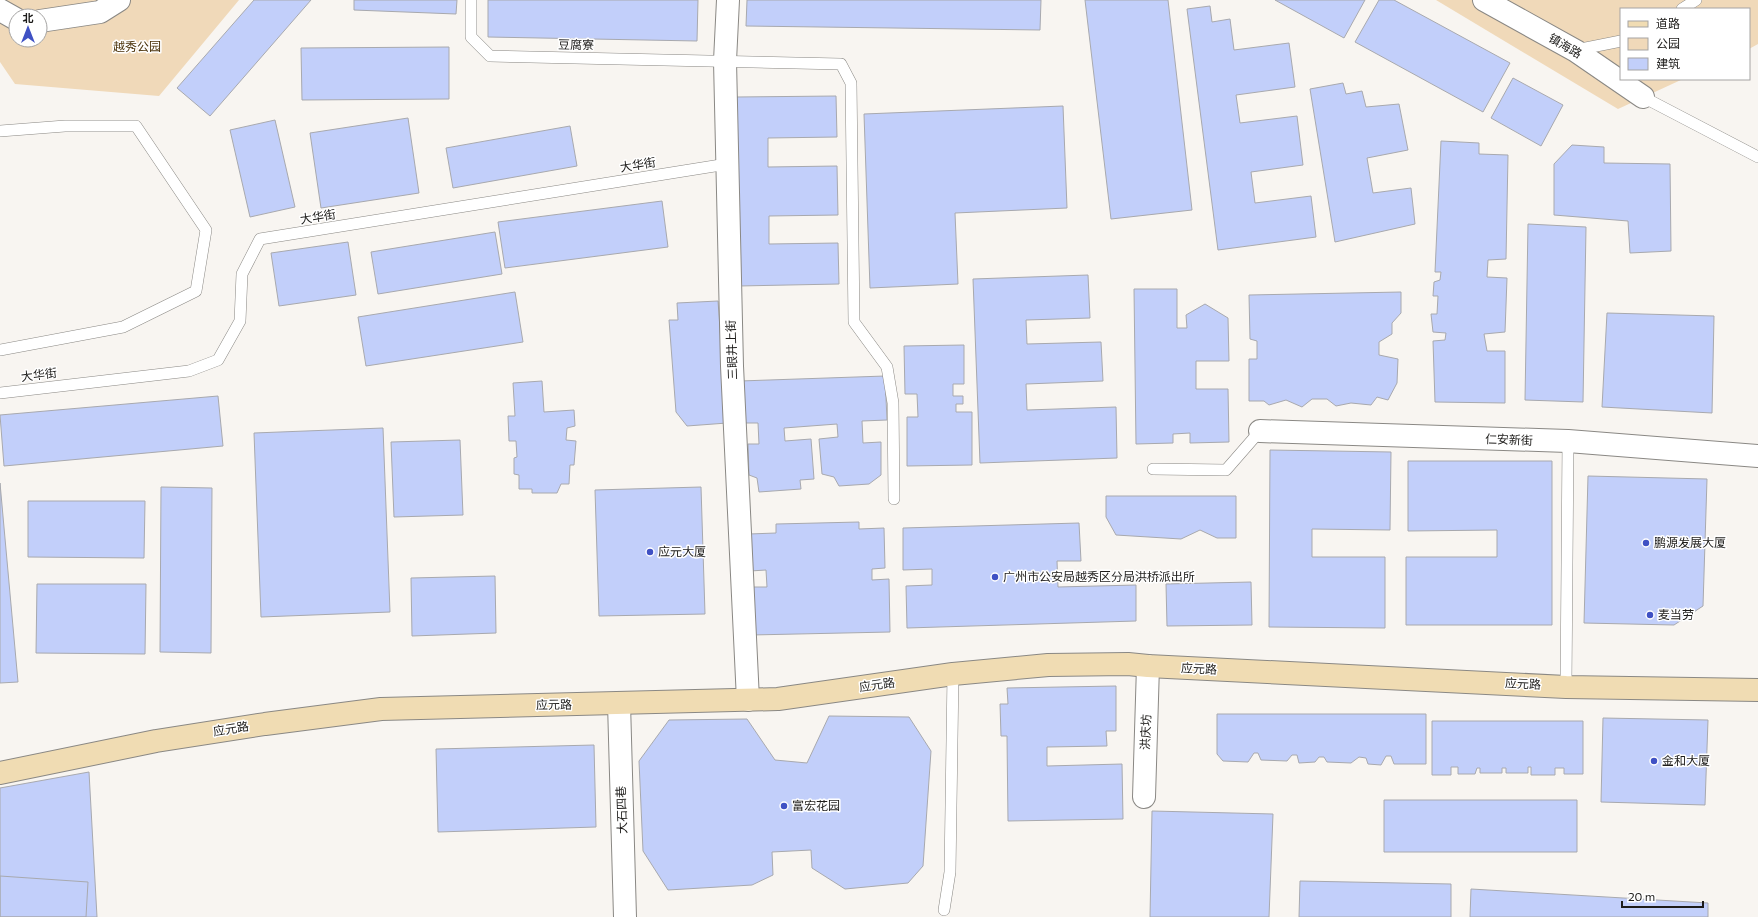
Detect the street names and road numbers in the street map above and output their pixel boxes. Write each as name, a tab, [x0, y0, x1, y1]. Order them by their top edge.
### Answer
street label: 镇海路	[1546, 30, 1585, 60]
street label: 豆腐寮	[558, 37, 594, 51]
street label: 大华街	[619, 154, 657, 174]
street label: 大华街	[299, 206, 337, 226]
street label: 三眼井上街	[723, 320, 739, 380]
street label: 大华街	[20, 365, 58, 383]
street label: 仁安新街	[1485, 431, 1533, 447]
street label: 应元路	[1181, 660, 1217, 676]
street label: 应元路	[858, 675, 896, 693]
street label: 应元路	[1505, 675, 1541, 691]
street label: 应元路	[536, 697, 572, 711]
street label: 洪庆坊	[1137, 714, 1153, 750]
street label: 应元路	[212, 718, 250, 738]
street label: 大石四巷	[613, 786, 629, 834]

